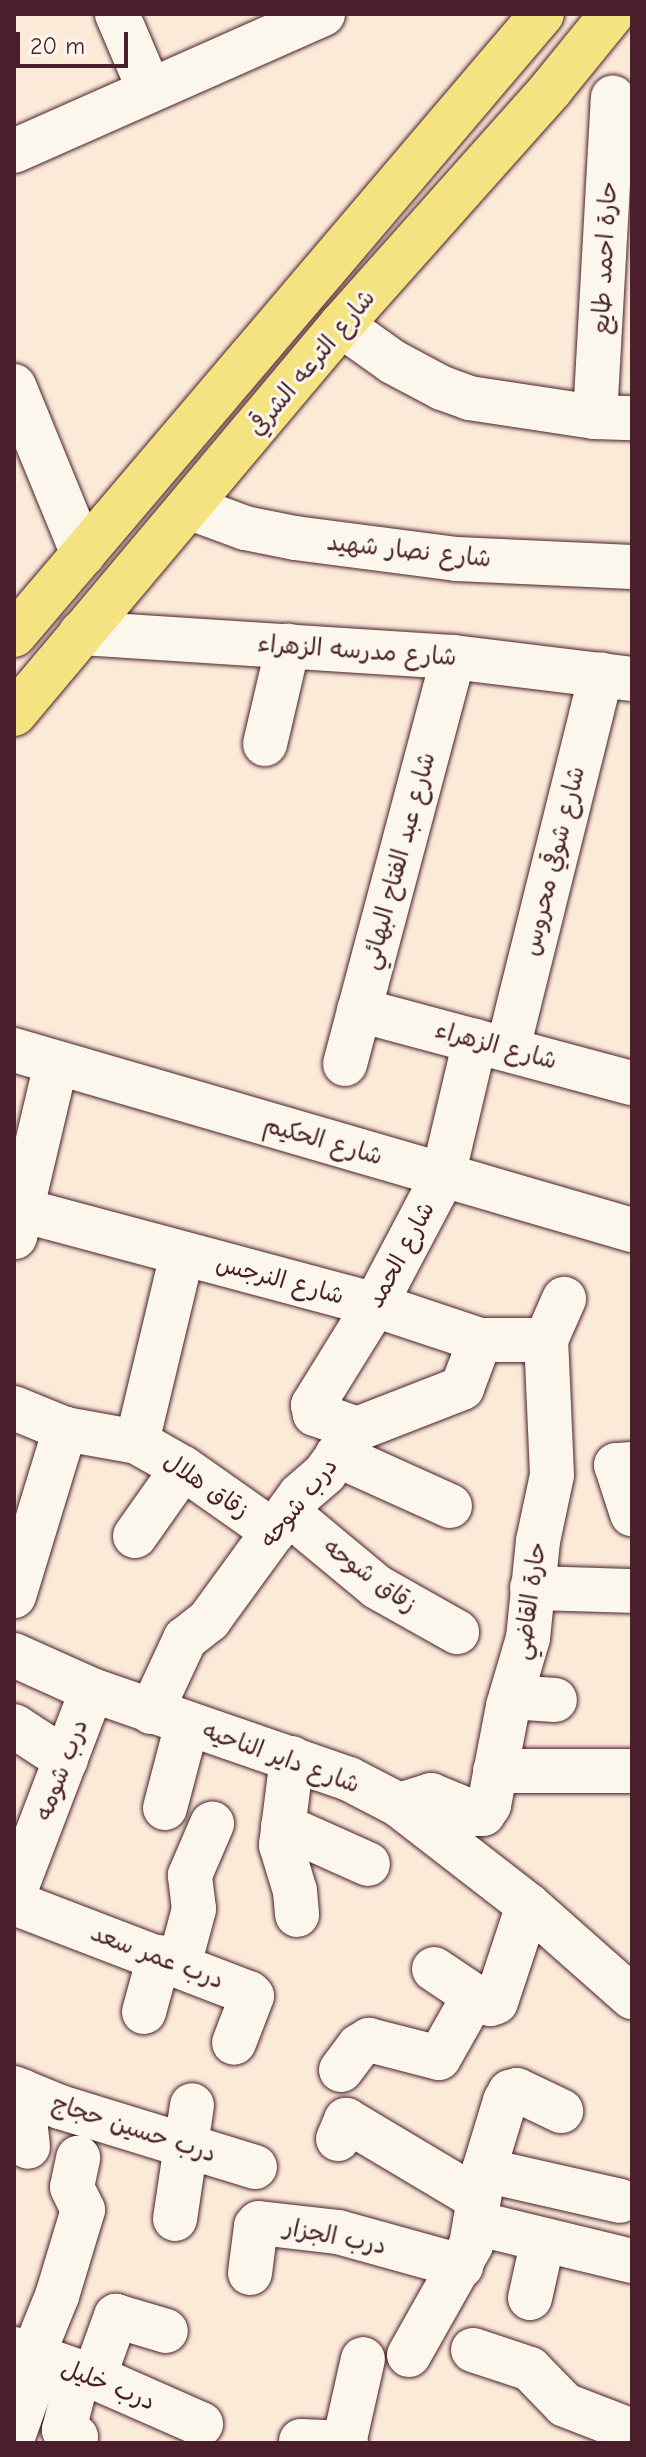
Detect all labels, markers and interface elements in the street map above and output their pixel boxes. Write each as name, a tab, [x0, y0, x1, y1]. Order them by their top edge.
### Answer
scale bar	[20, 16, 132, 66]
text: 20 m	[30, 32, 85, 60]
street label: حارة احمد طايع	[587, 181, 623, 335]
street label: شارع الترعه الشرقي	[242, 284, 382, 442]
street label: شارع نصار شهيد	[325, 528, 493, 574]
street label: شارع مدرسه الزهراء	[257, 630, 457, 672]
street label: شارع عبد الفتاح البهائي	[356, 749, 442, 973]
street label: شارع شوقي محروس	[517, 763, 591, 959]
street label: شارع الزهراء	[432, 1016, 560, 1076]
street label: شارع الحكيم	[260, 1110, 386, 1172]
street label: شارع الحمد	[361, 1197, 441, 1313]
street label: شارع النرجس	[213, 1249, 347, 1311]
street label: زقاق هلال	[158, 1447, 254, 1525]
street label: درب شوحه	[254, 1452, 344, 1554]
street label: زقاق شوحه	[318, 1533, 422, 1619]
street label: حارة القاضي	[507, 1540, 553, 1662]
street label: درب شومه	[30, 1715, 94, 1825]
street label: شارع داير الناحيه	[199, 1716, 363, 1800]
street label: درب عمر سعد	[86, 1918, 228, 1996]
street label: درب حسين حجاج	[48, 2089, 220, 2169]
street label: درب الجزار	[282, 2213, 388, 2261]
street label: درب خليل	[57, 2353, 159, 2417]

